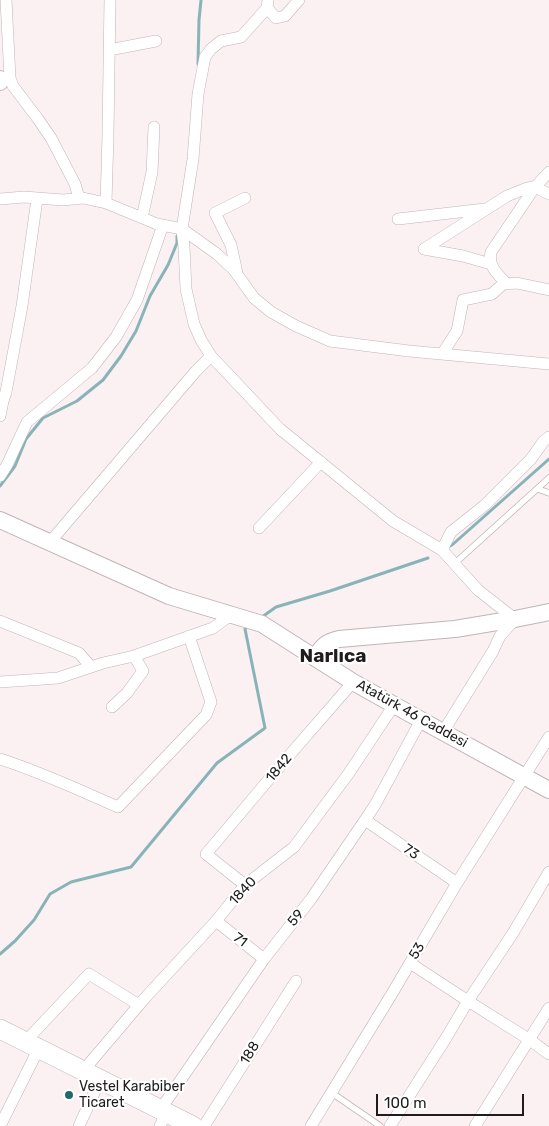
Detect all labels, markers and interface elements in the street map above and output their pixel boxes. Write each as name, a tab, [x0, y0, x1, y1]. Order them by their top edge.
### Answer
district label: Narlıca	[300, 646, 366, 668]
street label: Atatürk 46 Caddesi	[353, 676, 471, 752]
street label: 1842	[262, 750, 296, 786]
street label: 73	[400, 841, 422, 863]
street label: 1840	[226, 873, 260, 909]
street label: 59	[284, 906, 308, 930]
street label: 71	[230, 929, 250, 951]
street label: 53	[405, 940, 429, 962]
street label: 188	[237, 1038, 263, 1068]
place label: Vestel Karabiber Ticaret	[79, 1079, 185, 1112]
scale bar	[379, 1084, 526, 1116]
marker: Vestel Karabiber Ticaret	[63, 1089, 75, 1101]
text: 100 m	[384, 1094, 426, 1112]

